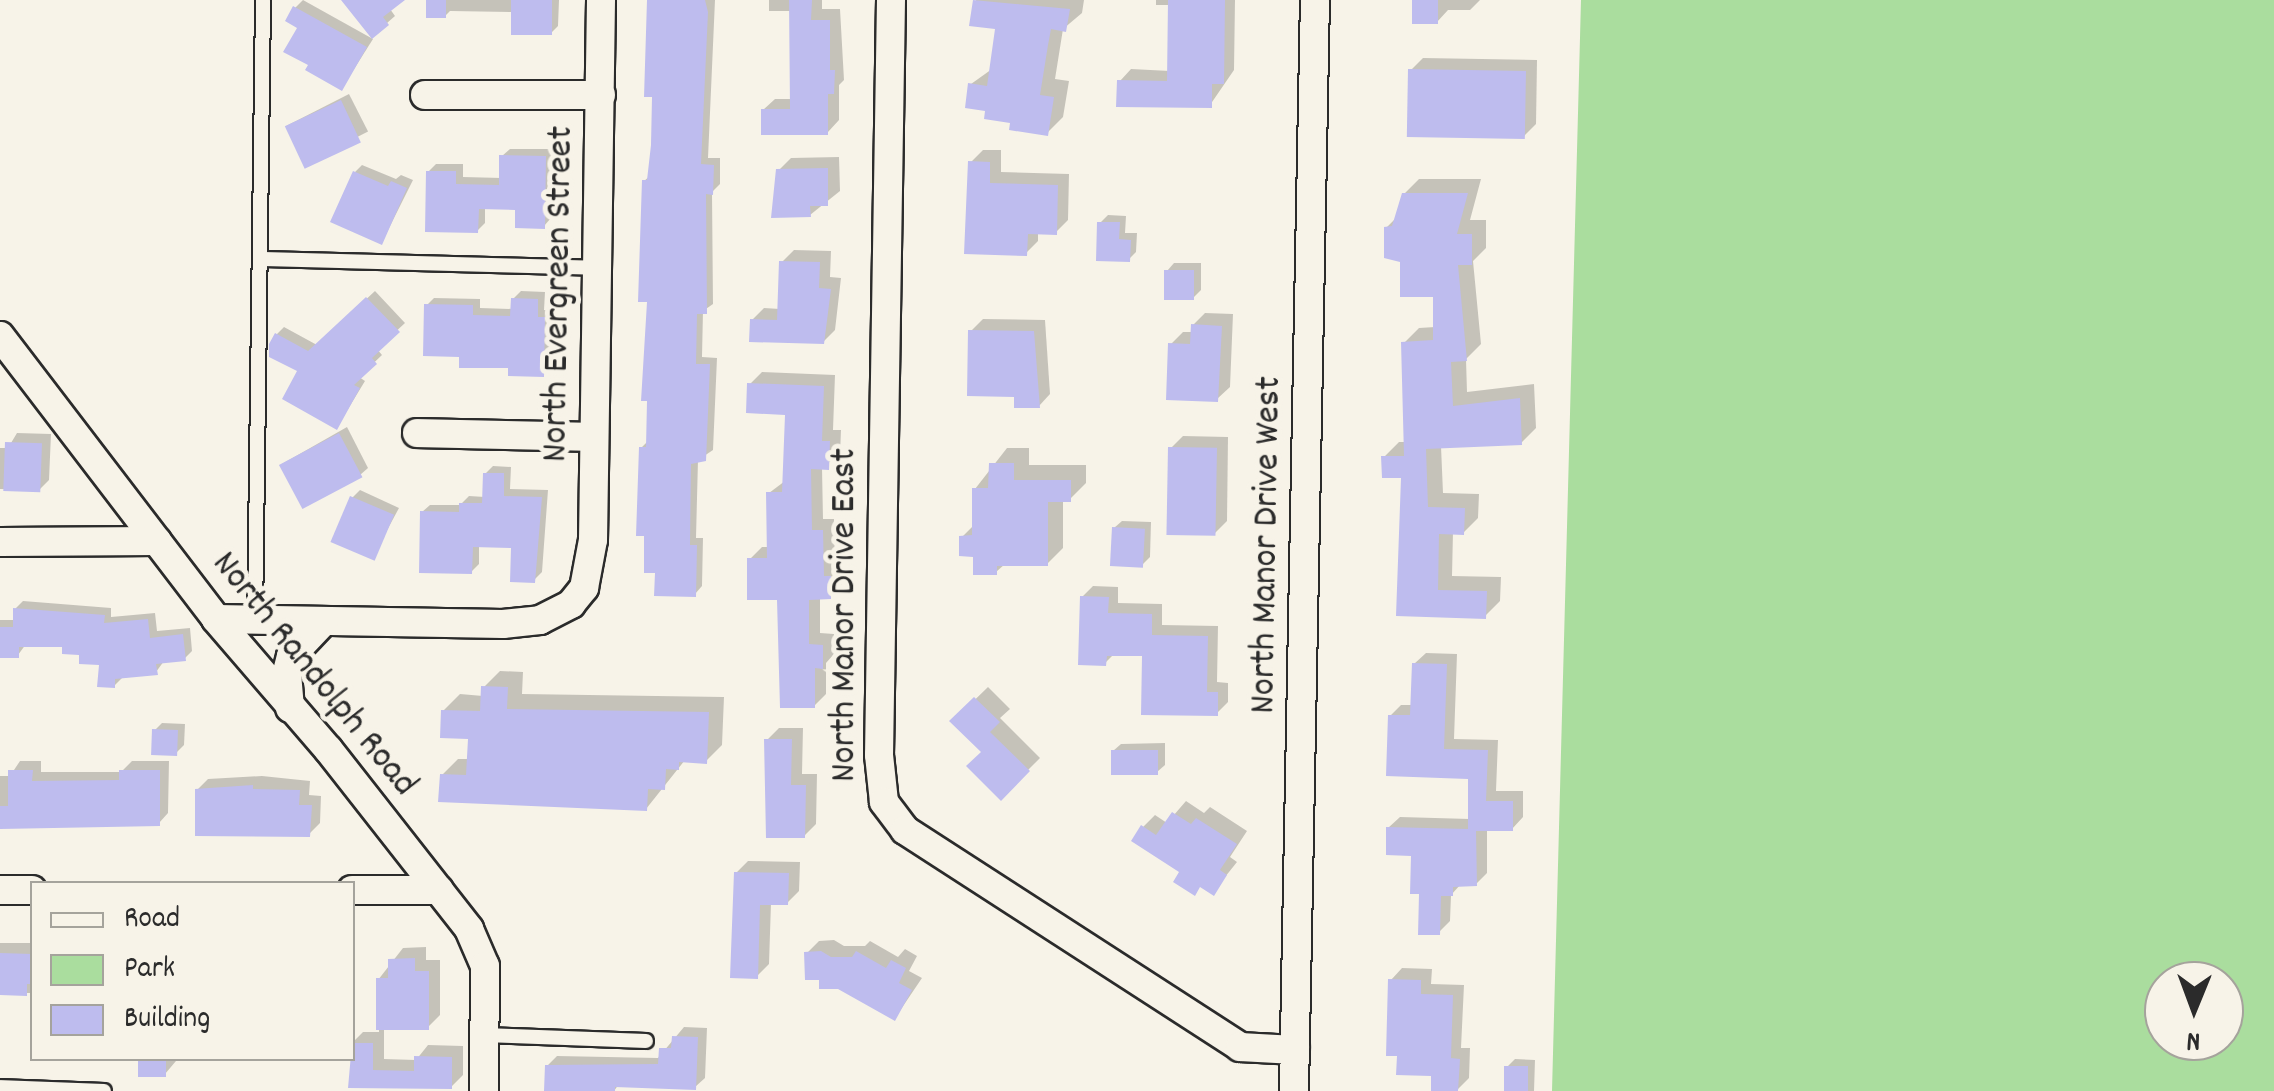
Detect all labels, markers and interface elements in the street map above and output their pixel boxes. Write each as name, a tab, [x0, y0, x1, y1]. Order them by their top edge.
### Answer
street label: North Evergreen Street	[534, 125, 586, 463]
street label: North Manor Drive West	[1242, 376, 1294, 714]
street label: North Manor Drive East	[823, 448, 869, 782]
street label: North Randolph Road	[200, 543, 426, 807]
legend	[30, 881, 355, 1061]
text: Road	[124, 899, 180, 942]
text: Park	[124, 949, 175, 992]
north arrow	[2144, 961, 2244, 1061]
text: Building	[124, 999, 210, 1042]
text: N	[2186, 1019, 2201, 1059]

